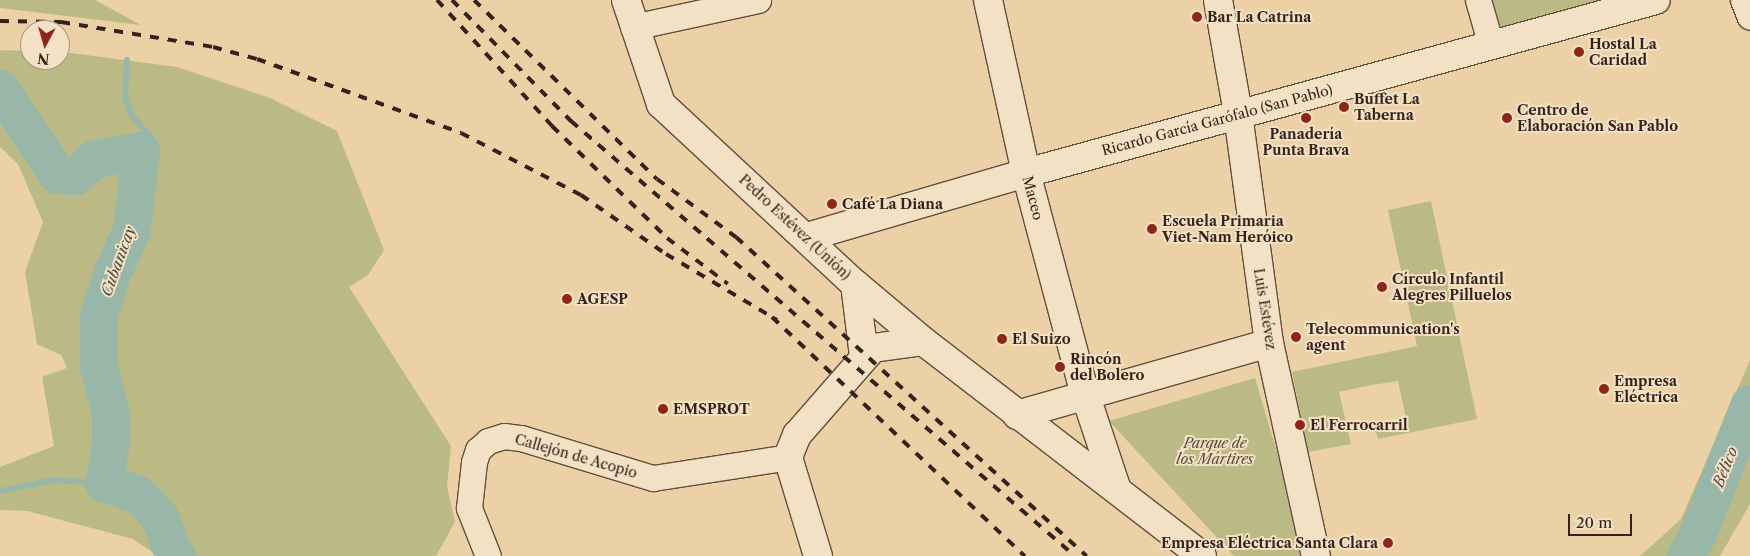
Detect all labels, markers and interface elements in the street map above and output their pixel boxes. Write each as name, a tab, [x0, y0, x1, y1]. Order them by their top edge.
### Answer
place label: Bar La Catrina	[1207, 9, 1312, 25]
marker: Bar La Catrina	[1191, 11, 1203, 23]
north arrow	[20, 20, 70, 70]
place label: Hostal La Caridad	[1589, 36, 1657, 68]
marker: Hostal La Caridad	[1573, 46, 1585, 58]
text: N	[37, 49, 51, 69]
street label: Ricardo García Garófalo (San Pablo)	[1100, 81, 1334, 159]
place label: Buffet La Taberna	[1354, 91, 1420, 124]
marker: Buffet La Taberna	[1338, 101, 1350, 113]
place label: Centro de Elaboración San Pablo	[1517, 102, 1678, 134]
marker: Panadería Punta Brava	[1300, 112, 1312, 124]
marker: Centro de Elaboración San Pablo	[1501, 112, 1513, 124]
place label: Panadería Punta Brava	[1263, 126, 1349, 158]
street label: Pedro Estévez (Unión)	[736, 171, 854, 283]
street label: Maceo	[1019, 174, 1047, 222]
place label: Café La Diana	[842, 196, 943, 212]
marker: Café La Diana	[826, 198, 838, 210]
place label: Escuela Primaria Viet-Nam Heróico	[1162, 213, 1293, 246]
water label: Cubanicay	[97, 223, 139, 299]
marker: Escuela Primaria Viet-Nam Heróico	[1146, 223, 1158, 235]
street label: Luis Estévez	[1250, 267, 1280, 351]
place label: Círculo Infantil Alegres Pilluelos	[1392, 271, 1512, 304]
marker: Círculo Infantil Alegres Pilluelos	[1376, 281, 1388, 293]
place label: AGESP	[577, 291, 628, 307]
marker: AGESP	[561, 293, 573, 305]
place label: Telecommunication's agent	[1306, 321, 1460, 354]
place label: El Suizo	[1012, 331, 1071, 347]
marker: Telecommunication's agent	[1290, 331, 1302, 343]
marker: El Suizo	[996, 333, 1008, 345]
place label: Rincón del Bolero	[1070, 351, 1144, 384]
marker: Rincón del Bolero	[1054, 361, 1066, 373]
place label: Empresa Eléctrica	[1614, 373, 1678, 406]
marker: Empresa Eléctrica	[1598, 383, 1610, 395]
place label: EMSPROT	[673, 401, 750, 417]
marker: EMSPROT	[657, 403, 669, 415]
place label: El Ferrocarril	[1310, 417, 1408, 433]
marker: El Ferrocarril	[1294, 419, 1306, 431]
street label: Callejón de Acopio	[513, 430, 639, 482]
park label: Parque de los Mártires	[1176, 435, 1254, 468]
water label: Bélico	[1709, 444, 1741, 490]
scale bar	[1570, 504, 1634, 536]
text: 20 m	[1576, 513, 1612, 532]
place label: Empresa Eléctrica Santa Clara	[1161, 535, 1378, 551]
marker: Empresa Eléctrica Santa Clara	[1382, 537, 1394, 549]

